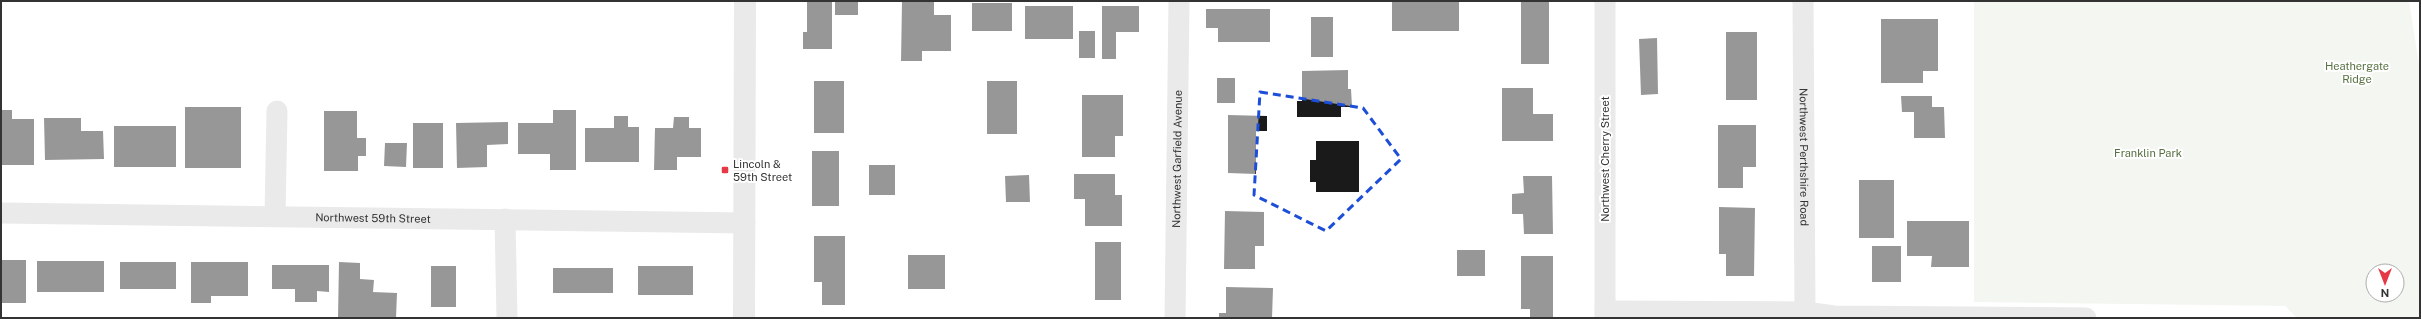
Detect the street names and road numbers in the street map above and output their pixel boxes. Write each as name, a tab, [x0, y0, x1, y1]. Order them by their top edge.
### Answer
street label: Northwest Perthshire Road	[1798, 88, 1810, 226]
street label: Northwest Garfield Avenue	[1170, 90, 1184, 228]
street label: Northwest Cherry Street	[1599, 96, 1611, 222]
street label: Northwest 59th Street	[315, 211, 431, 225]

